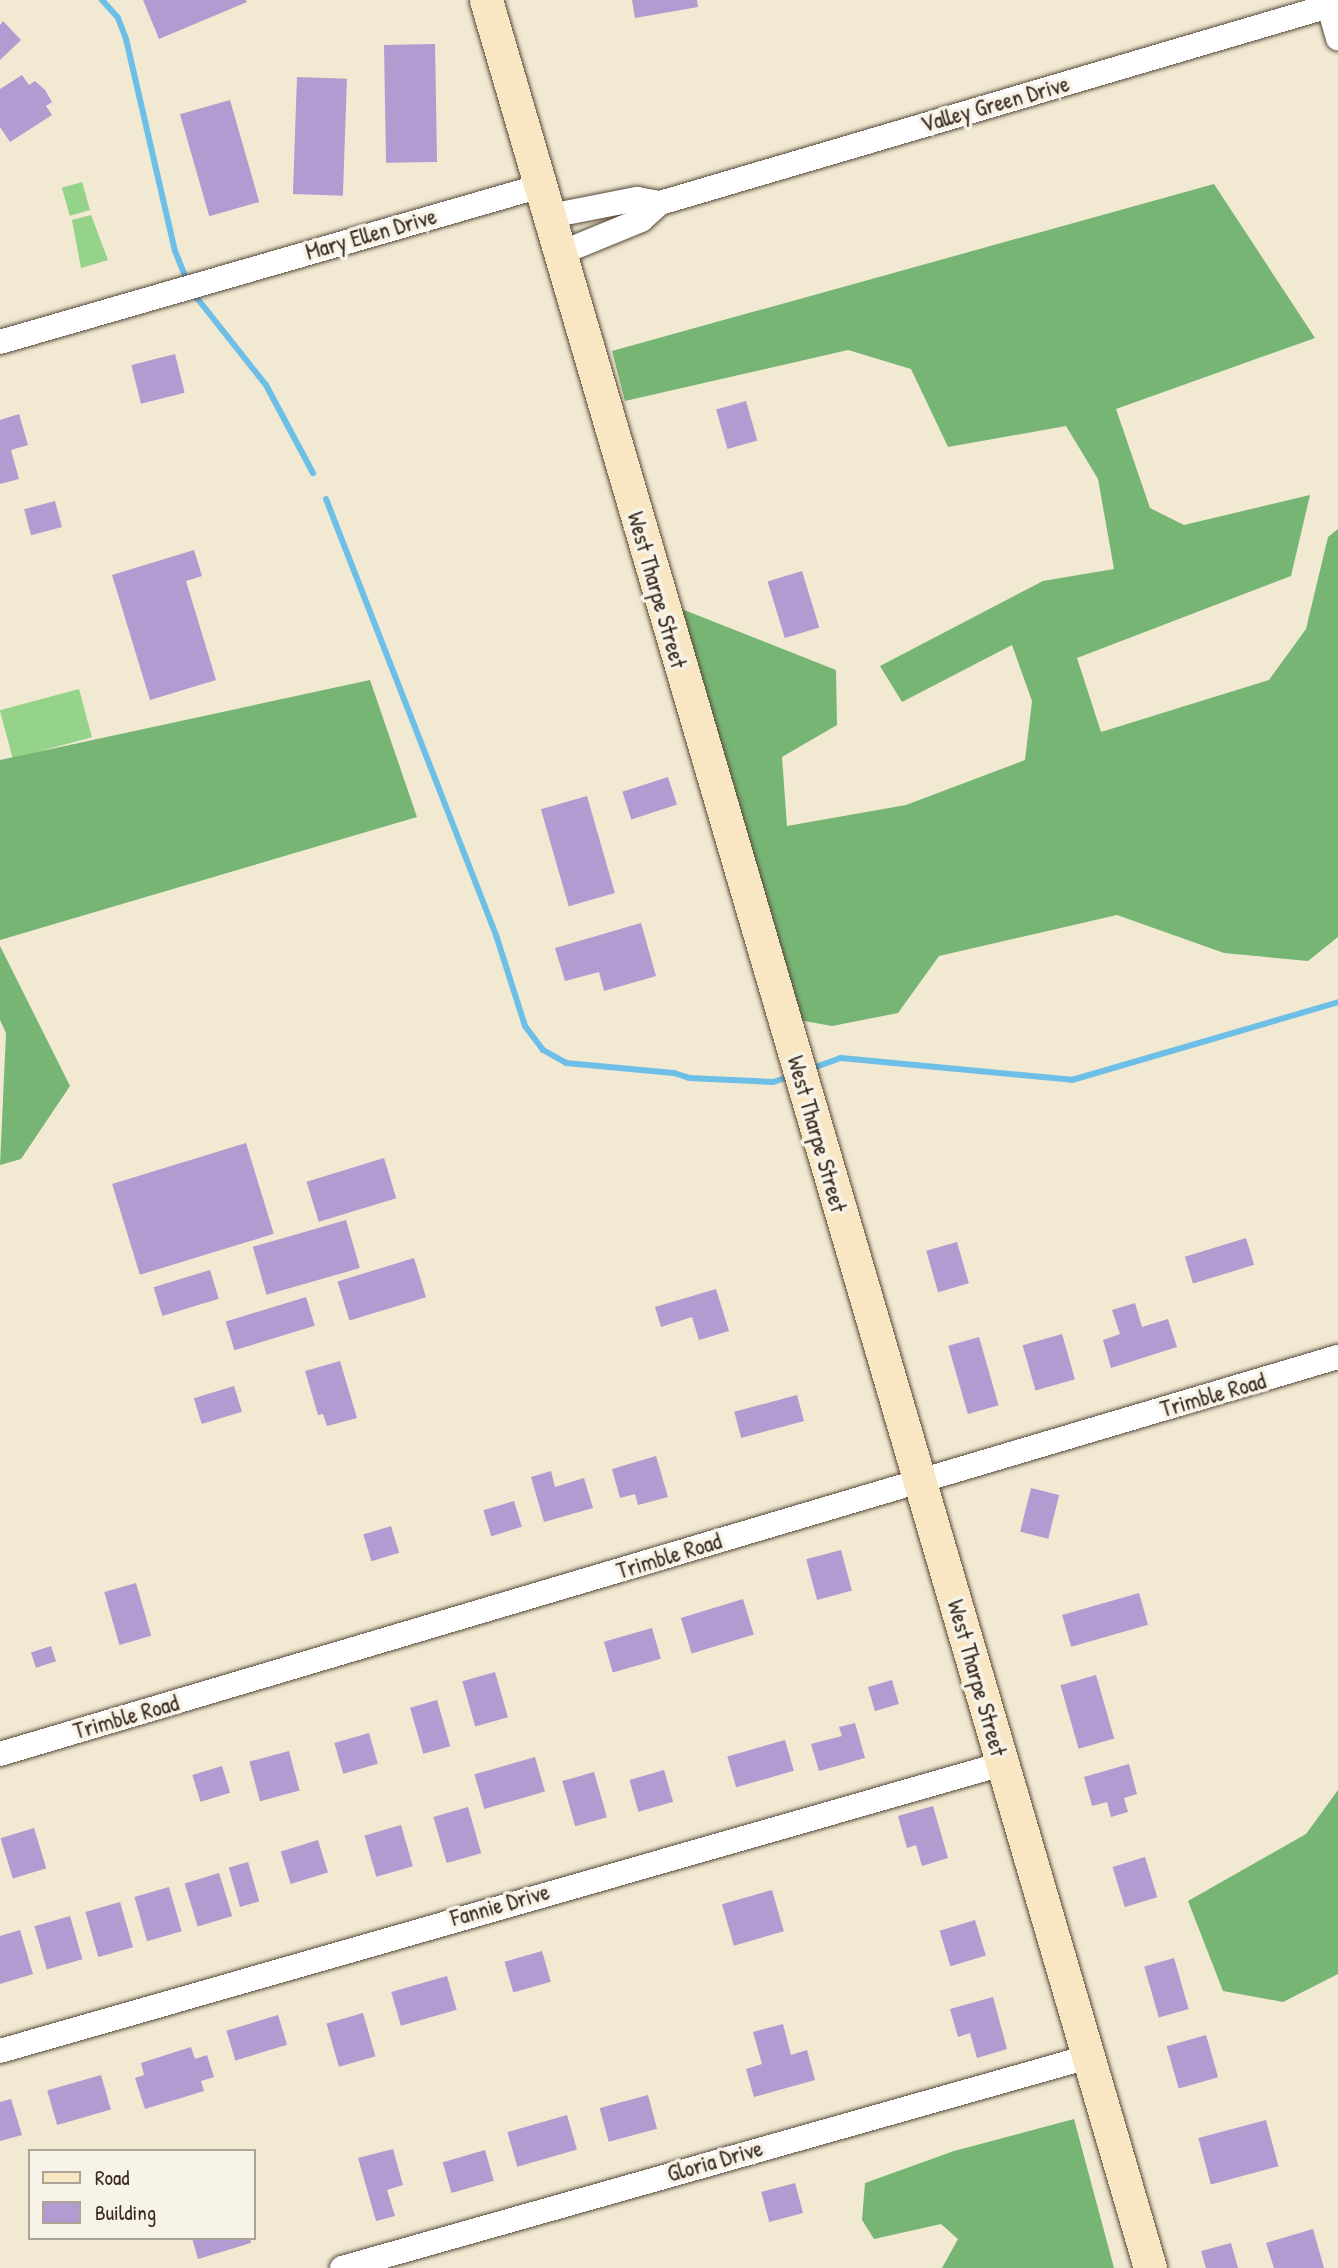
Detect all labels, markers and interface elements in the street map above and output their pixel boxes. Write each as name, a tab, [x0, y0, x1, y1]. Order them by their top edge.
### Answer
street label: Valley Green Drive	[918, 70, 1072, 138]
street label: Mary Ellen Drive	[302, 202, 440, 266]
street label: West Tharpe Street	[621, 509, 693, 671]
street label: West Tharpe Street	[781, 1053, 853, 1215]
street label: Trimble Road	[1157, 1367, 1269, 1423]
street label: Trimble Road	[613, 1527, 725, 1585]
street label: West Tharpe Street	[941, 1597, 1013, 1759]
street label: Trimble Road	[70, 1689, 182, 1745]
street label: Fannie Drive	[448, 1878, 552, 1932]
street label: Gloria Drive	[664, 2134, 766, 2188]
legend	[28, 2149, 256, 2240]
text: Road	[95, 2163, 129, 2192]
text: Building	[95, 2198, 156, 2227]

